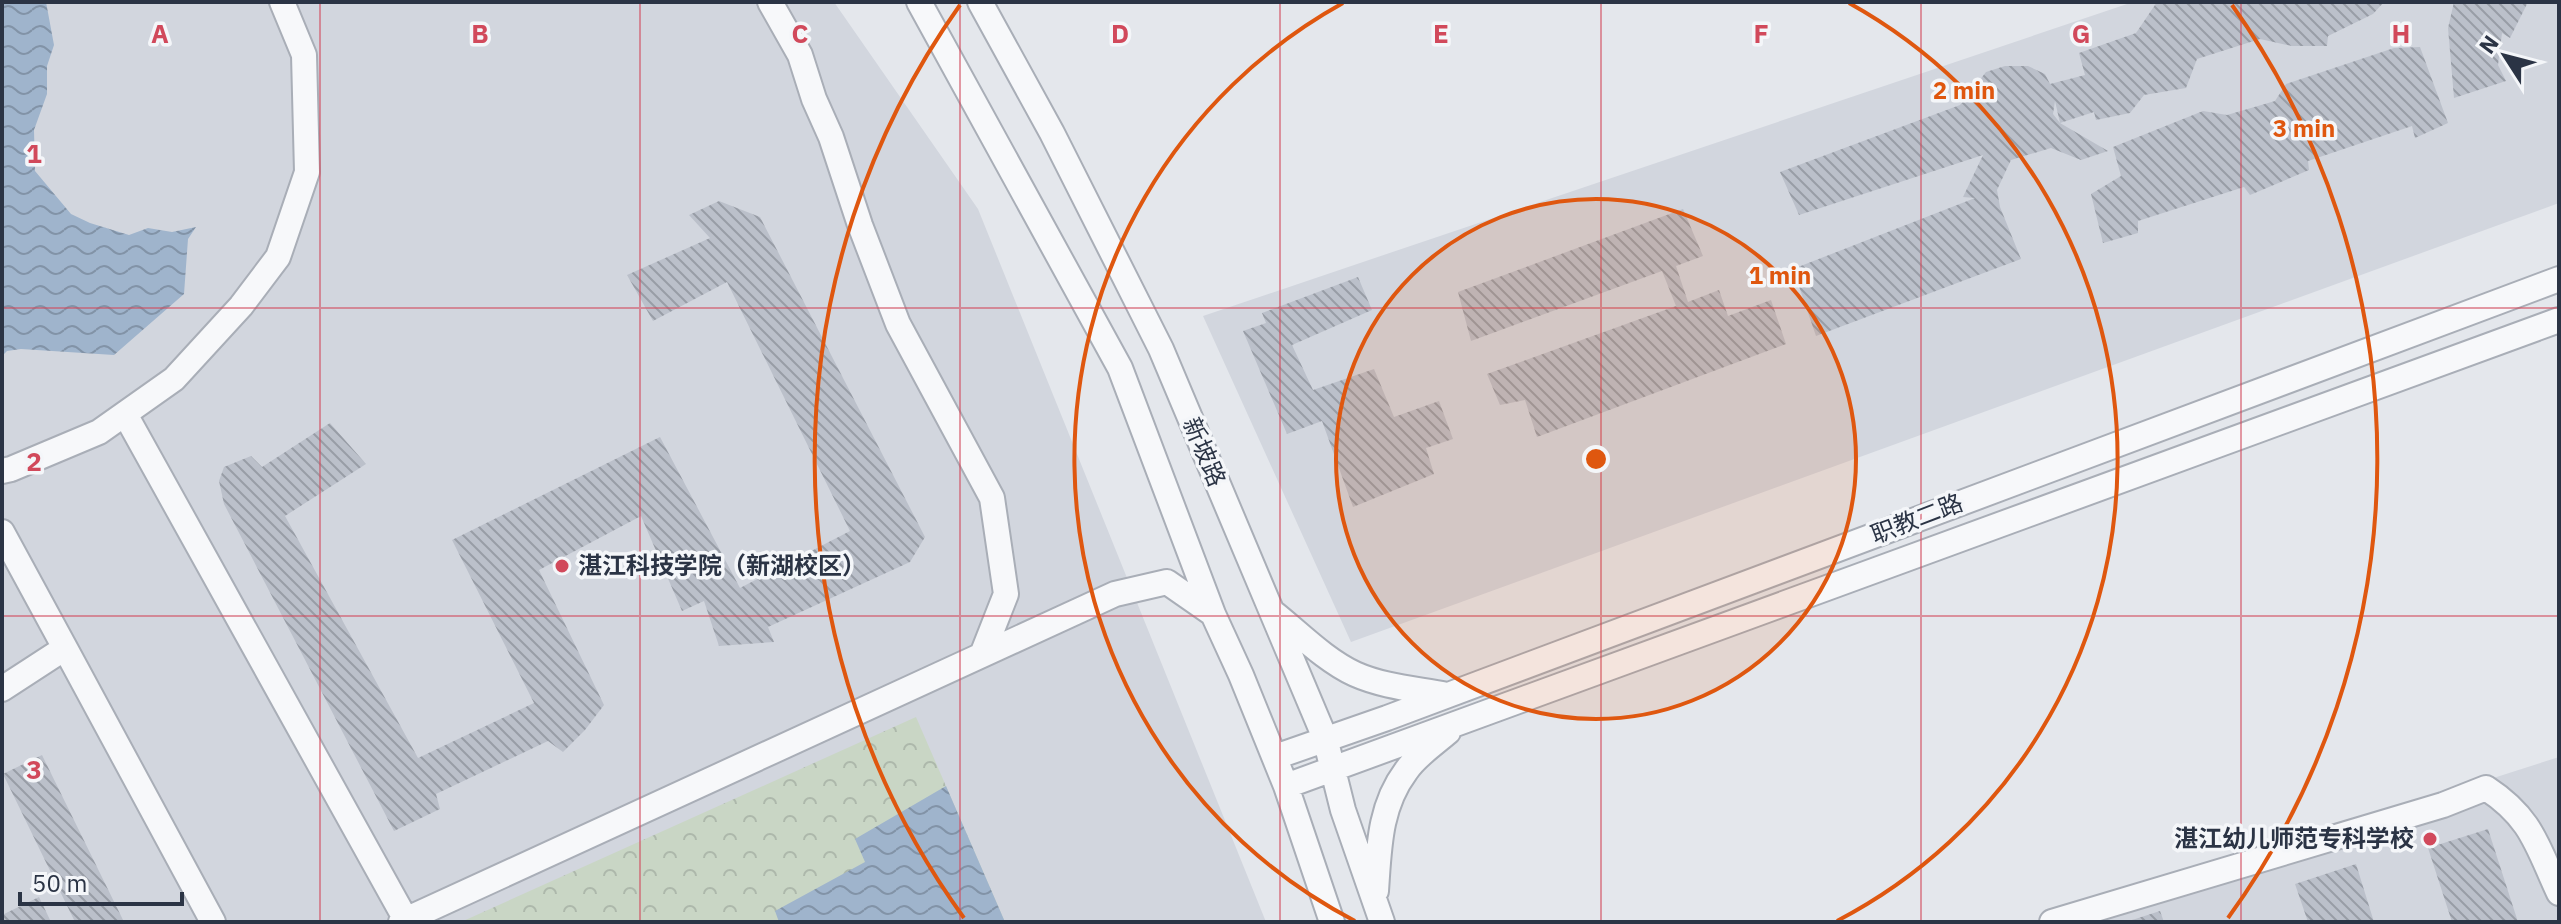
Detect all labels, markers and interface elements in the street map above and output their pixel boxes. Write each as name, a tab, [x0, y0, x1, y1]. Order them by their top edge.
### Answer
text: A	[151, 16, 169, 50]
text: B	[471, 16, 489, 50]
text: C	[792, 16, 809, 50]
text: D	[1111, 16, 1129, 50]
text: E	[1433, 16, 1449, 50]
text: F	[1753, 16, 1769, 50]
text: G	[2072, 16, 2090, 50]
text: H	[2392, 16, 2410, 50]
north arrow	[2465, 16, 2545, 96]
text: N	[2472, 29, 2505, 59]
text: 2 min	[1933, 74, 1995, 106]
text: 3 min	[2273, 112, 2335, 144]
text: 1	[26, 136, 42, 170]
text: 1 min	[1749, 259, 1811, 291]
street label: 新坡路	[1176, 412, 1234, 491]
text: 2	[26, 444, 42, 478]
centre of rings	[1582, 445, 1610, 473]
street label: 职教二路	[1866, 486, 1967, 550]
place label: 湛江科技学院（新湖校区）	[578, 549, 866, 581]
marker: 湛江科技学院（新湖校区）	[553, 557, 571, 575]
text: 3	[26, 752, 42, 786]
place label: 湛江幼儿师范专科学校	[2174, 822, 2414, 854]
marker: 湛江幼儿师范专科学校	[2421, 830, 2439, 848]
scale bar	[20, 856, 182, 906]
text: 50 m	[32, 867, 87, 899]

